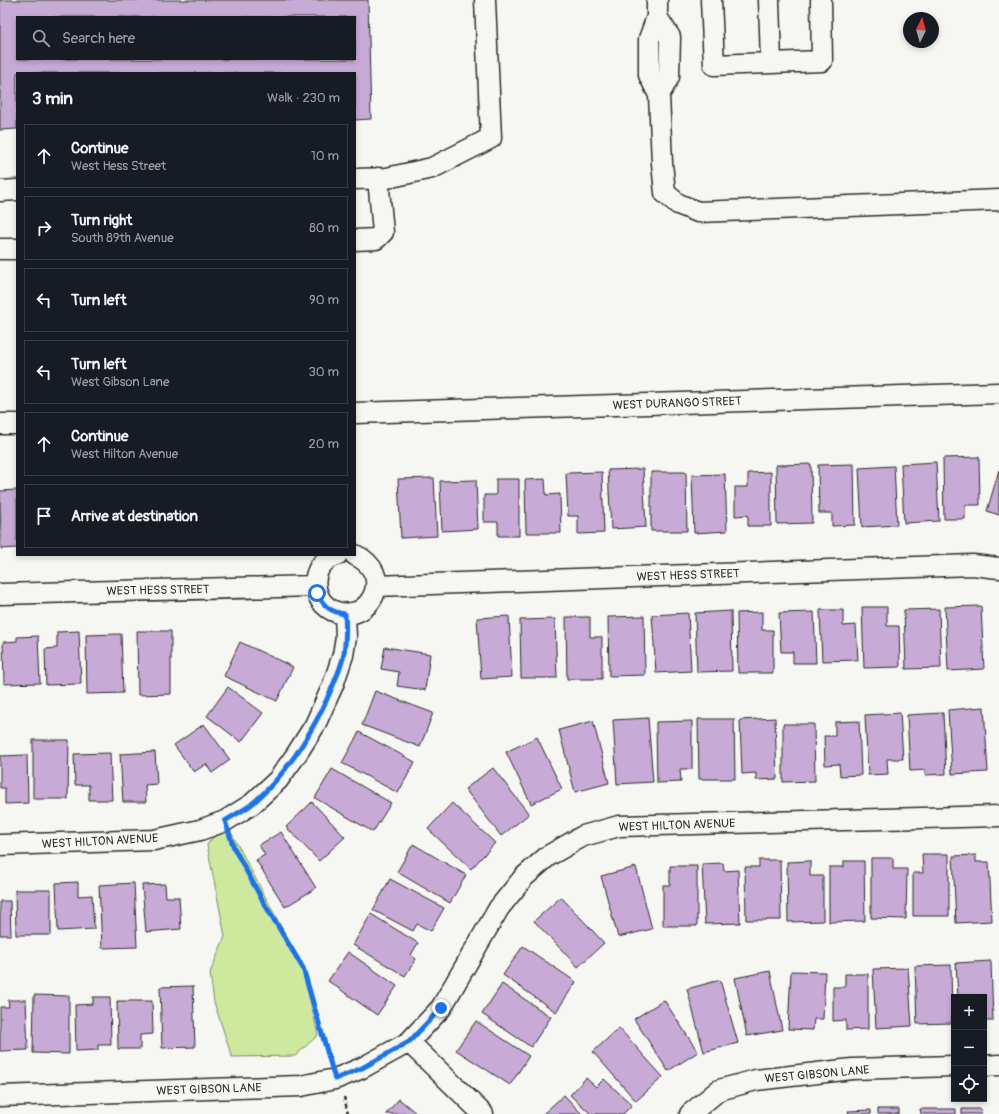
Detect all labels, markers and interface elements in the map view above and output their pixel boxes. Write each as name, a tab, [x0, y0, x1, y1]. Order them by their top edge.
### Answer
north arrow	[903, 12, 939, 48]
search box	[16, 16, 356, 60]
icon: search	[30, 27, 52, 49]
text: Search here	[62, 29, 135, 48]
text: 3 min	[32, 88, 73, 109]
text: Walk · 230 m	[267, 90, 340, 106]
text: Continue	[71, 139, 129, 158]
icon: ahead	[33, 145, 55, 167]
text: 10 m	[311, 148, 339, 164]
text: West Hess Street	[71, 158, 166, 174]
text: Turn right	[71, 211, 132, 230]
icon: right	[33, 217, 55, 239]
text: 80 m	[309, 220, 339, 236]
text: South 89th Avenue	[71, 230, 174, 246]
icon: left	[33, 289, 55, 311]
text: Turn left	[71, 291, 127, 310]
text: 90 m	[309, 292, 339, 308]
text: Turn left	[71, 355, 127, 374]
icon: left	[33, 361, 55, 383]
text: 30 m	[309, 364, 339, 380]
text: West Gibson Lane	[71, 374, 169, 390]
street label: WEST DURANGO STREET	[612, 394, 742, 413]
text: Continue	[71, 427, 129, 446]
icon: ahead	[33, 433, 55, 455]
text: 20 m	[308, 436, 339, 452]
text: West Hilton Avenue	[71, 446, 178, 462]
icon: arrive	[33, 505, 55, 527]
text: Arrive at destination	[71, 507, 198, 526]
street label: WEST HESS STREET	[636, 566, 740, 585]
street label: WEST HESS STREET	[106, 582, 210, 599]
route start	[308, 584, 326, 602]
street label: WEST HILTON AVENUE	[618, 816, 736, 835]
street label: WEST HILTON AVENUE	[41, 831, 159, 852]
map controls	[951, 994, 987, 1102]
button: +	[951, 994, 987, 1030]
route end	[432, 999, 450, 1017]
button: −	[951, 1030, 987, 1066]
street label: WEST GIBSON LANE	[764, 1062, 870, 1087]
button: locate	[951, 1066, 987, 1102]
street label: WEST GIBSON LANE	[156, 1080, 262, 1099]

